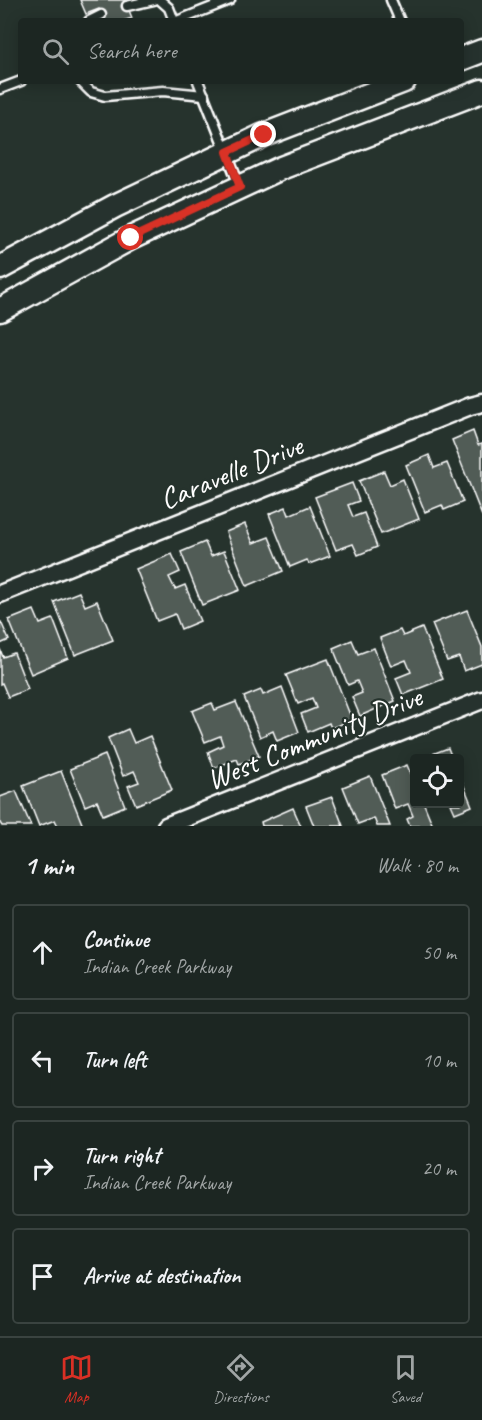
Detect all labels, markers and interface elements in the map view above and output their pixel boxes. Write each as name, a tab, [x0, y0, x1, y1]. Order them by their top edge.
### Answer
search box	[18, 18, 464, 84]
icon: search	[39, 35, 72, 68]
text: Search here	[87, 37, 177, 65]
route end	[250, 121, 276, 147]
route start	[117, 224, 143, 250]
street label: Caravelle Drive	[154, 425, 310, 518]
street label: West Community Drive	[201, 677, 429, 798]
map controls	[410, 754, 464, 808]
button: locate	[410, 754, 464, 808]
text: 1 min	[24, 849, 74, 882]
text: Walk · 80 m	[377, 853, 458, 878]
text: Continue	[83, 926, 149, 954]
icon: ahead	[26, 936, 59, 969]
text: 50 m	[422, 940, 456, 965]
text: Indian Creek Parkway	[83, 954, 231, 979]
icon: left	[26, 1044, 59, 1077]
text: Turn left	[83, 1046, 147, 1074]
text: 10 m	[422, 1048, 456, 1073]
text: Turn right	[83, 1142, 160, 1170]
icon: right	[26, 1152, 59, 1185]
text: 20 m	[422, 1156, 456, 1181]
text: Indian Creek Parkway	[83, 1170, 231, 1195]
icon: arrive	[26, 1260, 59, 1293]
text: Arrive at destination	[83, 1262, 240, 1290]
tab: Map	[60, 1351, 93, 1407]
tab: Directions	[213, 1351, 269, 1407]
tab: Saved	[389, 1351, 422, 1407]

